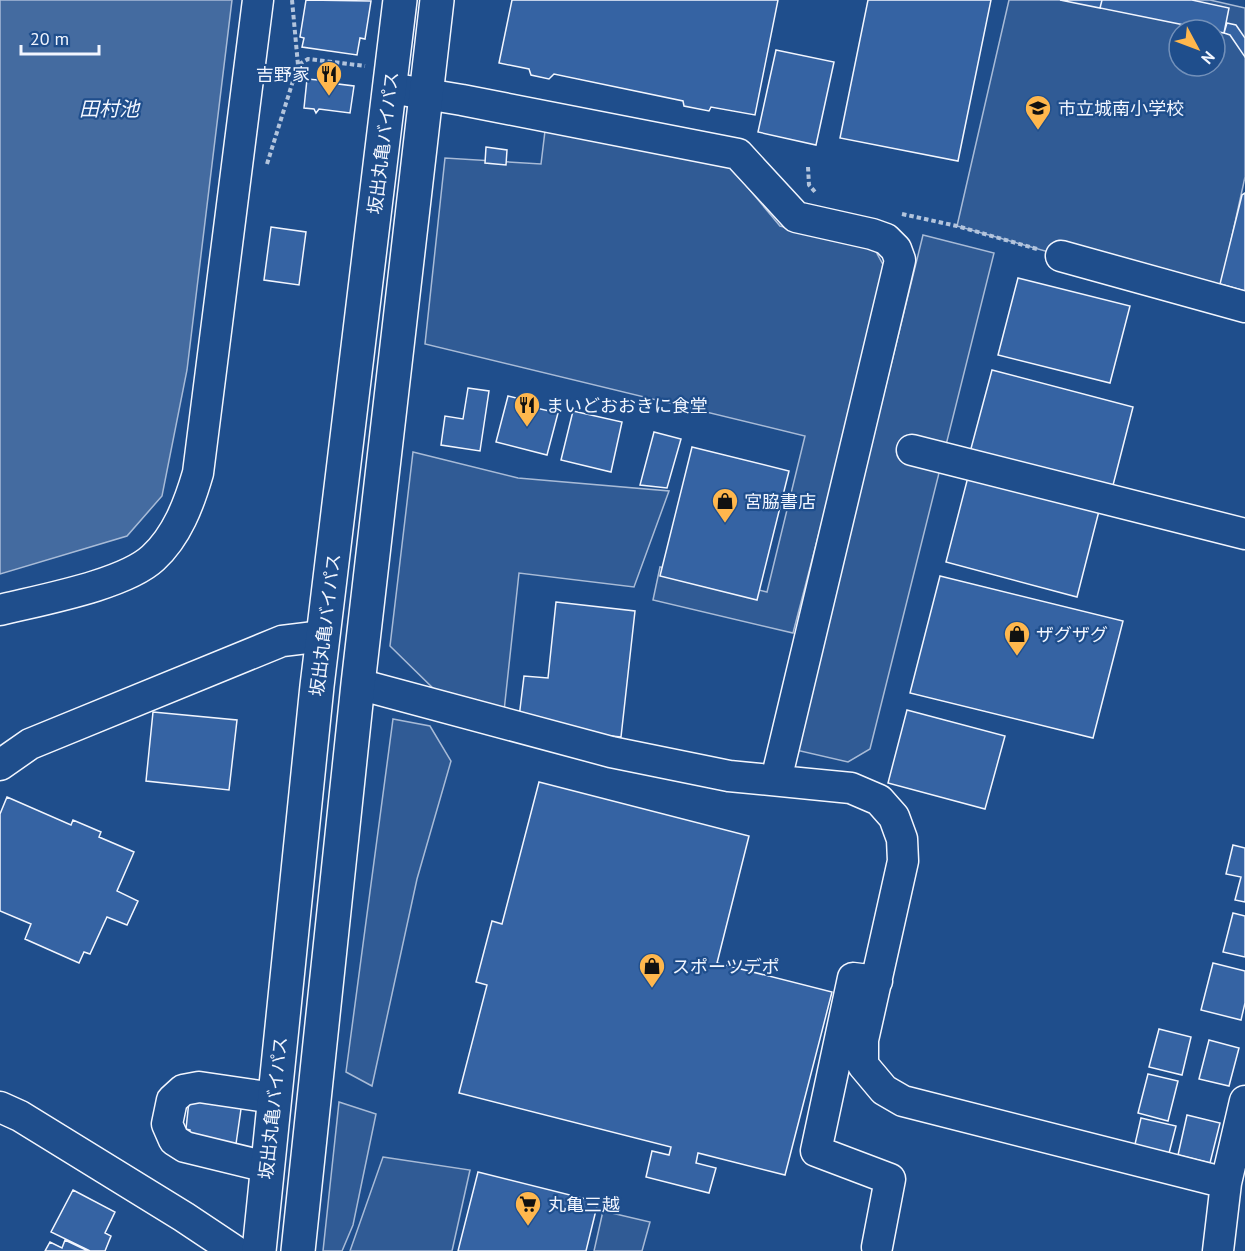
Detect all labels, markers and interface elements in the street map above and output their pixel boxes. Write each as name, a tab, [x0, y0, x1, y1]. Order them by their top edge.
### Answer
scale bar	[21, 18, 99, 56]
north arrow	[1167, 18, 1227, 78]
text: 20 m	[30, 27, 69, 50]
text: N	[1197, 47, 1219, 68]
restaurant icon: 吉野家	[314, 59, 344, 97]
place label: 吉野家	[256, 63, 310, 86]
street label: 坂出丸亀バイパス	[363, 70, 403, 216]
school or university icon: 市立城南小学校	[1023, 93, 1053, 131]
water label: 田村池	[79, 96, 141, 122]
place label: 市立城南小学校	[1058, 97, 1184, 120]
restaurant icon: まいどおおきに食堂	[512, 390, 542, 428]
place label: まいどおおきに食堂	[546, 394, 708, 417]
shop icon: 宮脇書店	[710, 486, 740, 524]
place label: 宮脇書店	[744, 490, 816, 513]
street label: 坂出丸亀バイパス	[305, 552, 345, 698]
shop icon: ザグザグ	[1002, 619, 1032, 657]
place label: ザグザグ	[1036, 623, 1108, 646]
shop icon: スポーツデポ	[637, 951, 667, 989]
place label: スポーツデポ	[672, 955, 780, 978]
street label: 坂出丸亀バイパス	[254, 1035, 292, 1181]
supermarket icon: 丸亀三越	[513, 1189, 543, 1227]
place label: 丸亀三越	[548, 1193, 620, 1216]

